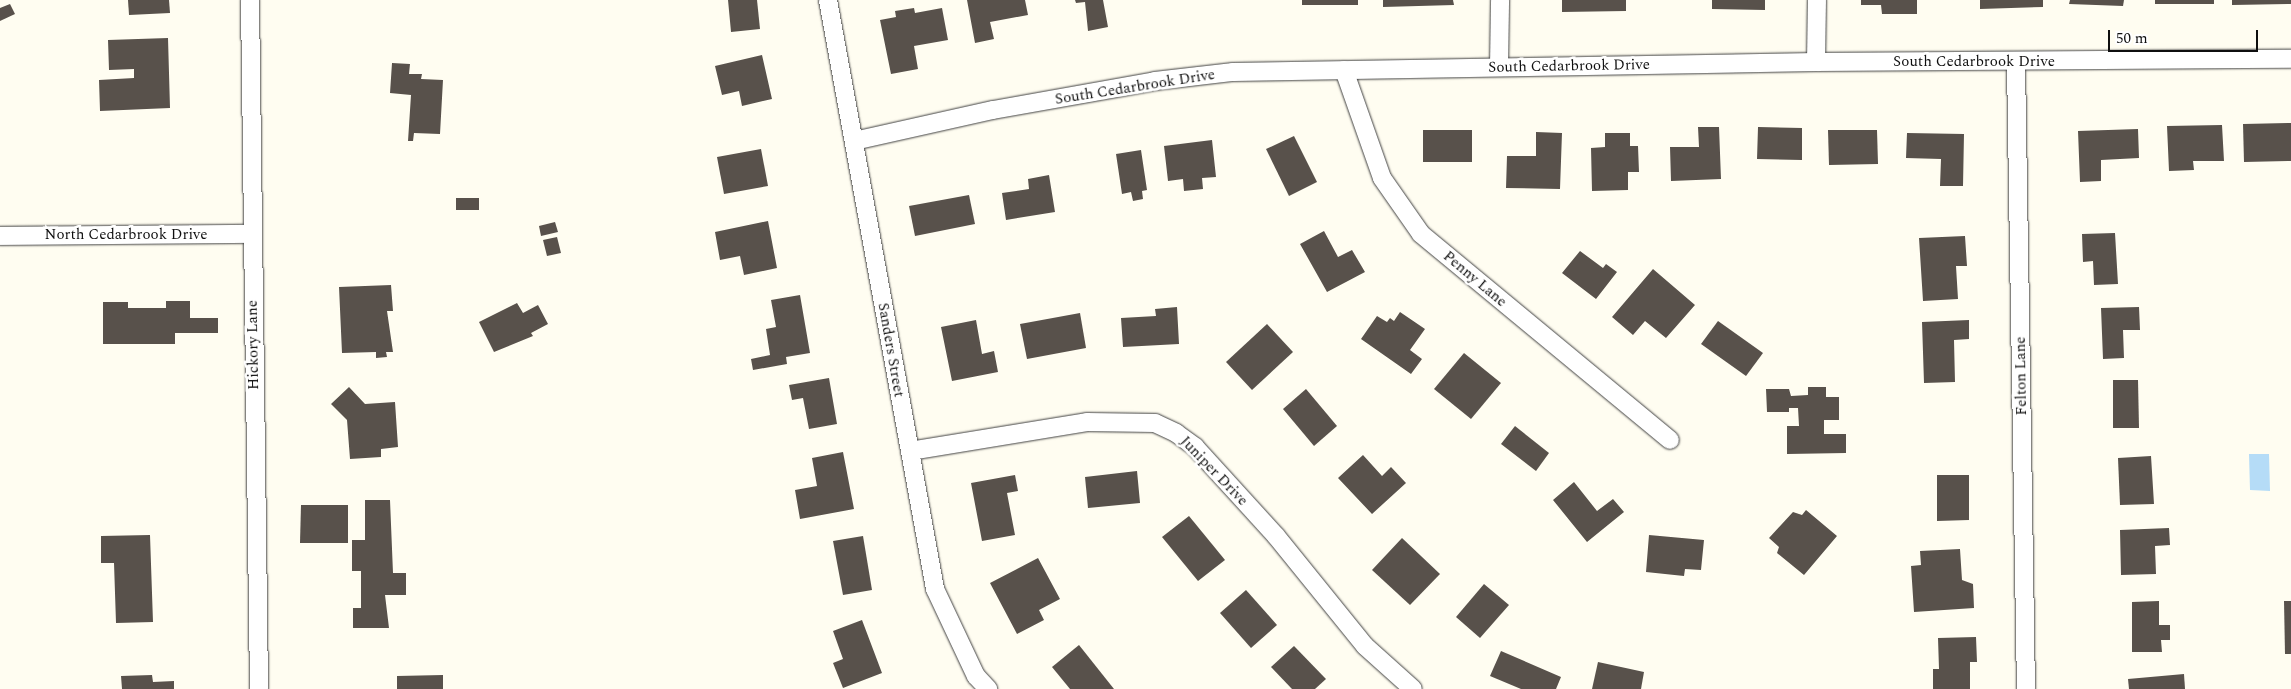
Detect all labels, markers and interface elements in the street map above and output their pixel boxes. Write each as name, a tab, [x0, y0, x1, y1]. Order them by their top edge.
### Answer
scale bar	[2111, 20, 2261, 52]
text: 50 m	[2116, 27, 2148, 50]
street label: South Cedarbrook Drive	[1893, 53, 2055, 71]
street label: South Cedarbrook Drive	[1488, 56, 1650, 76]
street label: South Cedarbrook Drive	[1054, 65, 1216, 109]
street label: North Cedarbrook Drive	[44, 226, 208, 244]
street label: Penny Lane	[1439, 247, 1511, 311]
street label: Hickory Lane	[243, 300, 263, 390]
street label: Sanders Street	[874, 301, 908, 399]
street label: Felton Lane	[2011, 336, 2031, 416]
street label: Juniper Drive	[1176, 432, 1252, 510]

